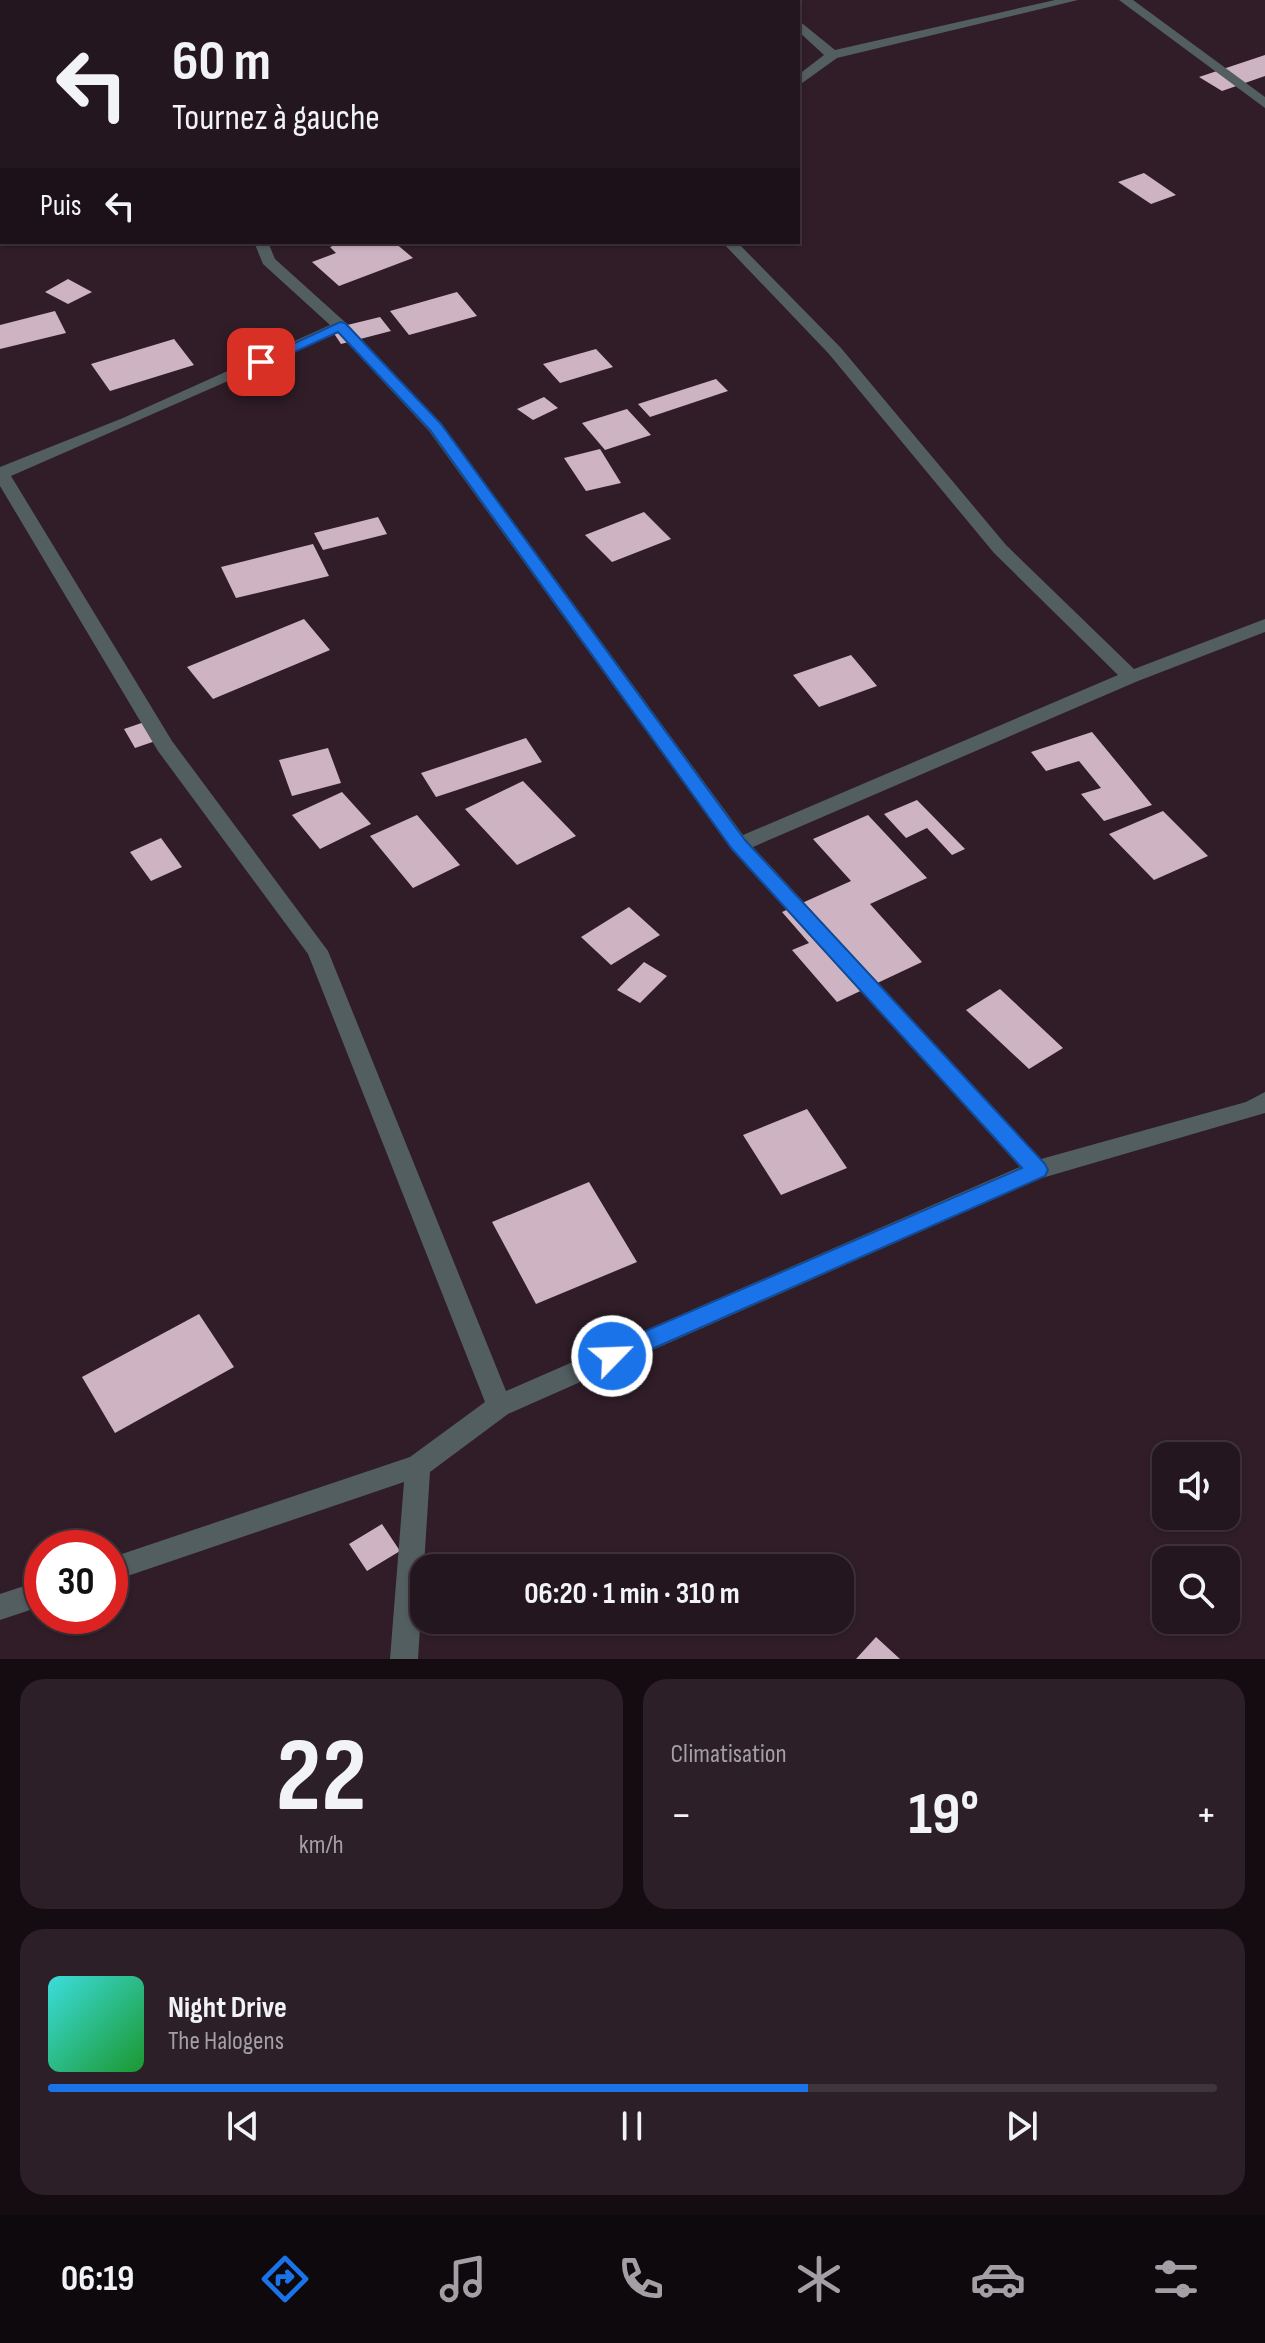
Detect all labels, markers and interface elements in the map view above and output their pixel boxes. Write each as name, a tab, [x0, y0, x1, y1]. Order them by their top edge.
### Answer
text: 60 m	[172, 29, 271, 96]
icon: left	[40, 32, 144, 136]
text: Tournez à gauche	[172, 97, 380, 140]
icon: left	[98, 184, 142, 228]
text: Puis	[40, 188, 82, 224]
pin	[227, 328, 295, 396]
icon: arrive	[239, 340, 283, 384]
position arrow	[570, 1314, 654, 1398]
map controls	[1152, 1442, 1240, 1634]
button: sound	[1152, 1442, 1240, 1530]
speed limit sign: 30	[24, 1530, 128, 1634]
button: search	[1152, 1546, 1240, 1634]
text: 06:20 · 1 min · 310 m	[524, 1576, 740, 1612]
text: 22	[276, 1715, 367, 1840]
text: Climatisation	[671, 1739, 787, 1770]
text: 19°	[908, 1779, 979, 1851]
text: −	[671, 1789, 692, 1842]
text: +	[1195, 1789, 1217, 1842]
text: km/h	[299, 1830, 344, 1861]
text: Night Drive	[168, 1990, 287, 2026]
text: The Halogens	[168, 2026, 284, 2057]
icon: previous	[221, 2104, 265, 2148]
icon: pause	[610, 2104, 654, 2148]
icon: next	[1000, 2104, 1044, 2148]
icon: directions	[257, 2251, 313, 2307]
icon: music	[435, 2251, 491, 2307]
icon: phone	[613, 2251, 669, 2307]
icon: climate	[791, 2251, 847, 2307]
icon: car	[970, 2251, 1026, 2307]
icon: filters	[1148, 2251, 1204, 2307]
text: 06:19	[61, 2258, 134, 2301]

